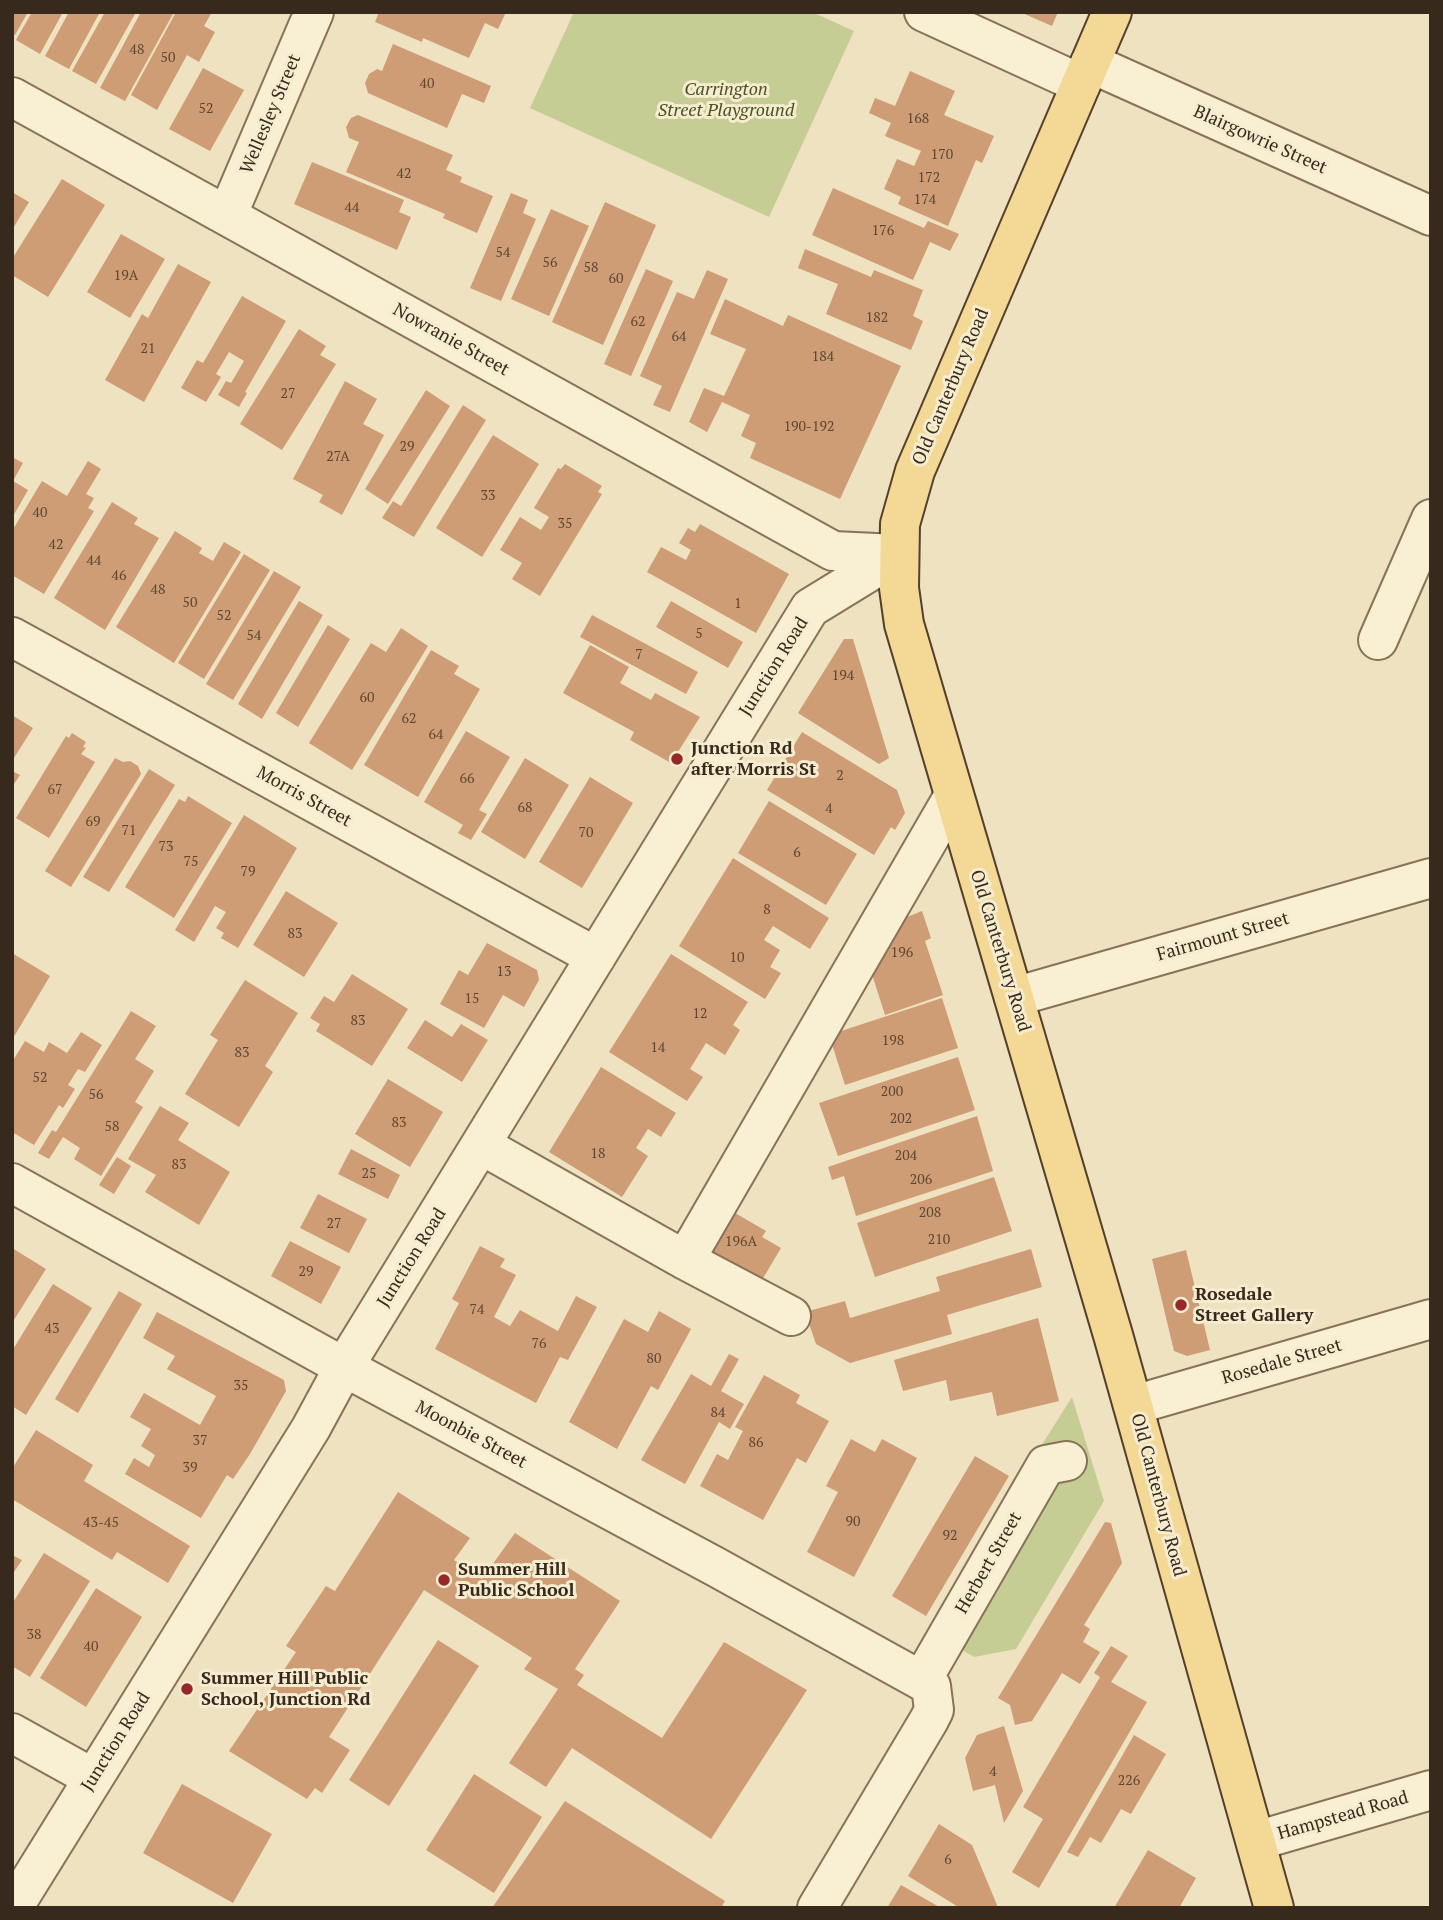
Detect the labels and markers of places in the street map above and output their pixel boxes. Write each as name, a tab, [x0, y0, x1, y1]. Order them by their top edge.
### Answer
place label: Junction Rd after Morris St	[691, 738, 816, 780]
marker: Junction Rd after Morris St	[669, 751, 685, 767]
place label: Rosedale Street Gallery	[1195, 1284, 1313, 1326]
marker: Rosedale Street Gallery	[1173, 1297, 1189, 1313]
place label: Summer Hill Public School	[458, 1559, 574, 1602]
marker: Summer Hill Public School	[436, 1572, 452, 1588]
place label: Summer Hill Public School, Junction Rd	[201, 1668, 370, 1710]
marker: Summer Hill Public School, Junction Rd	[179, 1681, 195, 1697]

